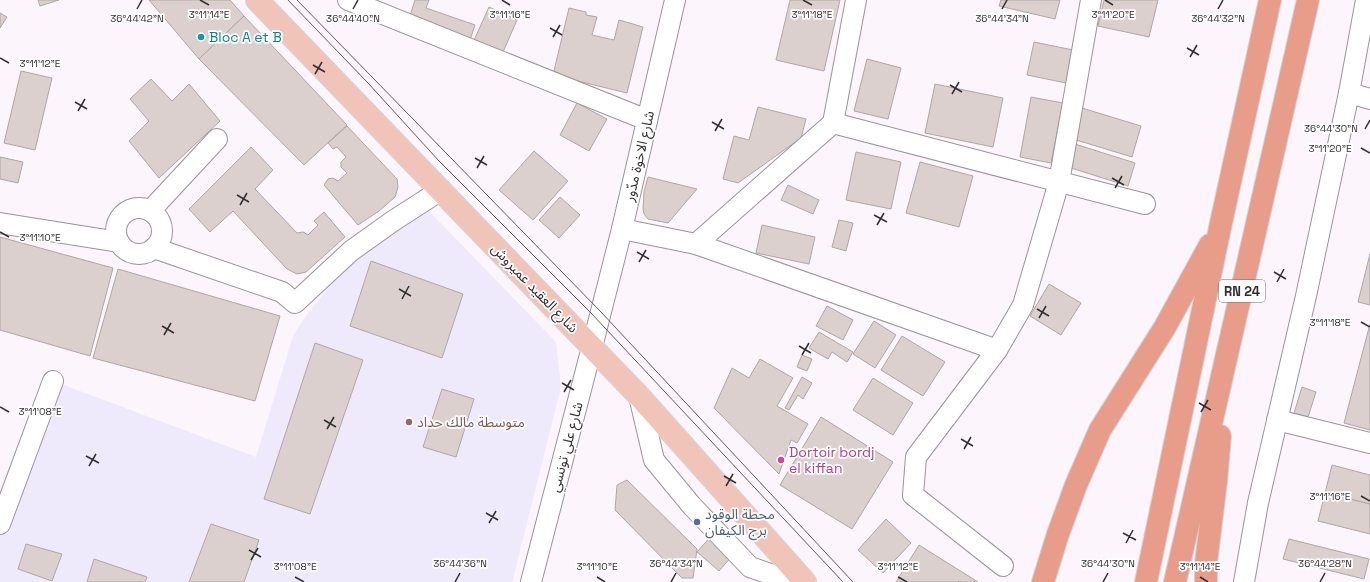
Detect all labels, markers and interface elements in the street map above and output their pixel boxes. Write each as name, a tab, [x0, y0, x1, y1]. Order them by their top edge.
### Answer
text: 3°11'14"E	[189, 8, 230, 21]
text: 3°11'16"E	[490, 8, 531, 21]
text: 3°11'18"E	[791, 8, 833, 21]
text: 3°11'20"E	[1091, 8, 1135, 21]
text: 36°44'42"N	[110, 12, 164, 25]
text: 36°44'40"N	[326, 12, 380, 25]
text: 36°44'34"N	[975, 12, 1029, 25]
text: 36°44'32"N	[1191, 12, 1245, 25]
place label: Bloc A et B	[209, 28, 282, 46]
marker: Bloc A et B	[196, 32, 206, 42]
text: 3°11'12"E	[20, 57, 61, 70]
street label: شارع الاخوة مدّور	[620, 109, 660, 205]
text: 36°44'30"N	[1304, 122, 1358, 135]
text: 3°11'20"E	[1308, 142, 1352, 155]
text: 3°11'10"E	[19, 231, 61, 244]
street label: شارع العقيد عميروش	[486, 240, 582, 338]
road number: RN 24	[1219, 280, 1265, 302]
text: 3°11'18"E	[1309, 316, 1351, 329]
street label: شارع علي تونسي	[545, 400, 589, 495]
text: 3°11'08"E	[18, 405, 62, 418]
place label: متوسطة مالك حداد	[417, 413, 525, 431]
marker: متوسطة مالك حداد	[404, 417, 414, 427]
place label: Dortoir bordj el kiffan	[789, 443, 875, 477]
marker: Dortoir bordj el kiffan	[776, 455, 786, 465]
text: 3°11'16"E	[1310, 490, 1351, 503]
place label: محطة الوقود برج الكيفان	[705, 505, 775, 541]
marker: محطة الوقود برج الكيفان	[692, 517, 702, 527]
text: 36°44'36"N	[433, 557, 487, 570]
text: 36°44'34"N	[649, 557, 703, 570]
text: 36°44'30"N	[1081, 557, 1135, 570]
text: 36°44'28"N	[1298, 557, 1352, 570]
text: 3°11'08"E	[273, 560, 317, 573]
text: 3°11'10"E	[576, 560, 618, 573]
text: 3°11'12"E	[878, 560, 919, 573]
text: 3°11'14"E	[1180, 560, 1221, 573]

